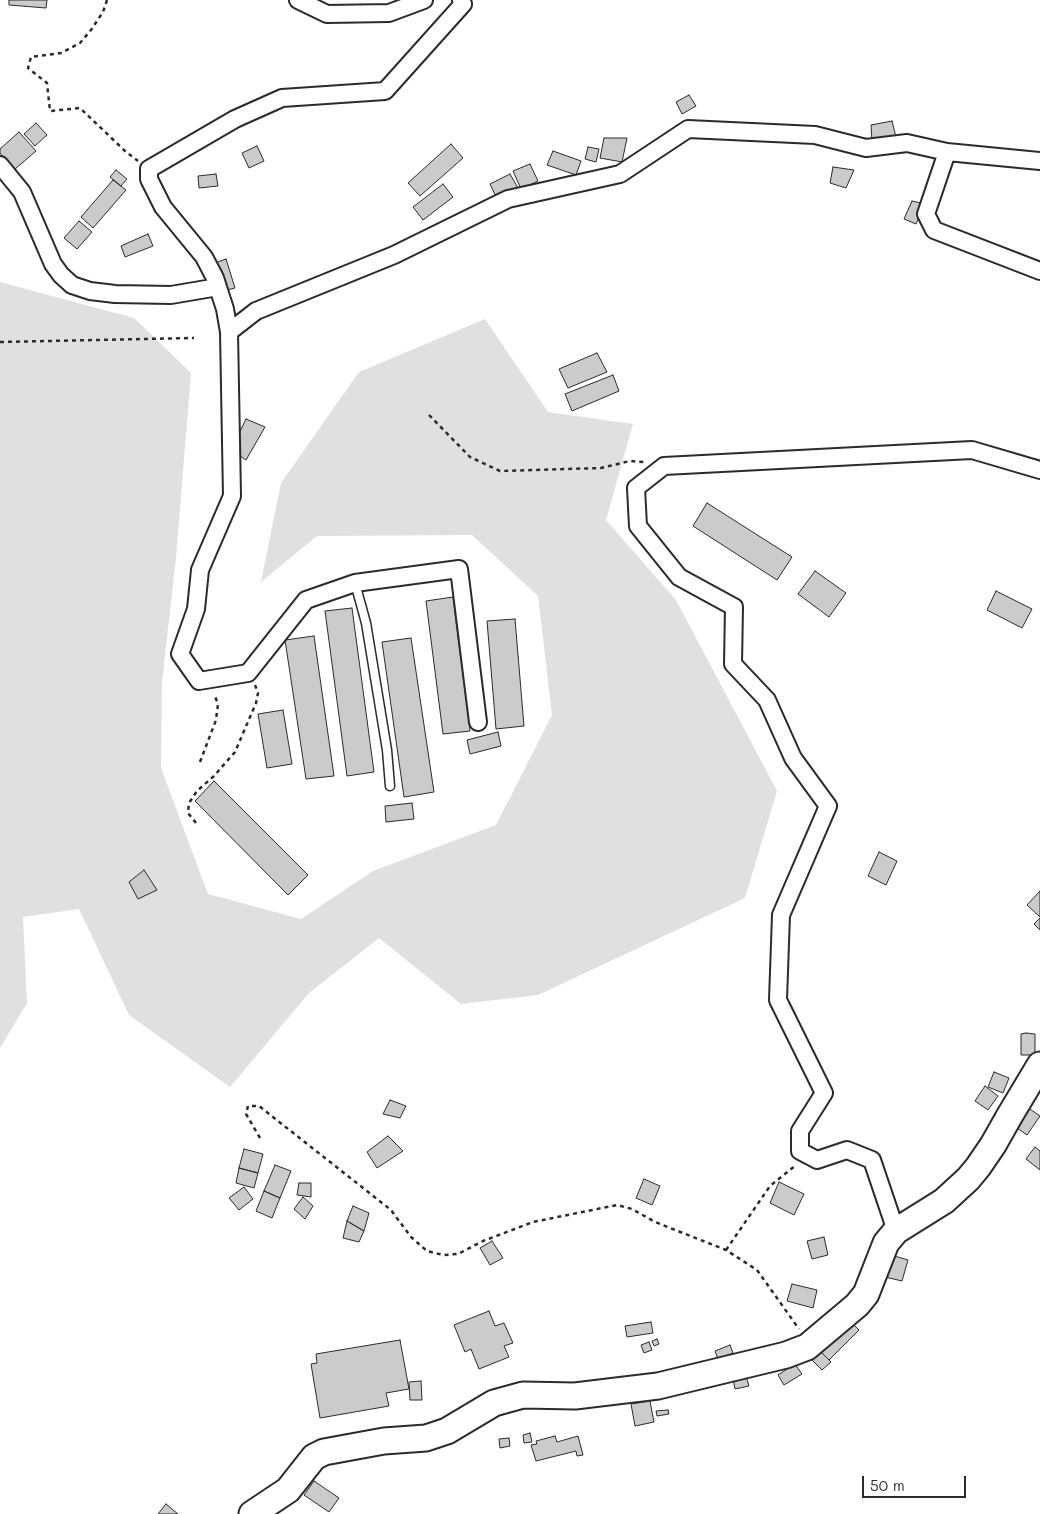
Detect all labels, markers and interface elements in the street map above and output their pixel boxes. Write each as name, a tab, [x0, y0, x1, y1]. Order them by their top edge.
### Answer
scale bar	[865, 1466, 969, 1498]
text: 50 m	[870, 1475, 905, 1495]

